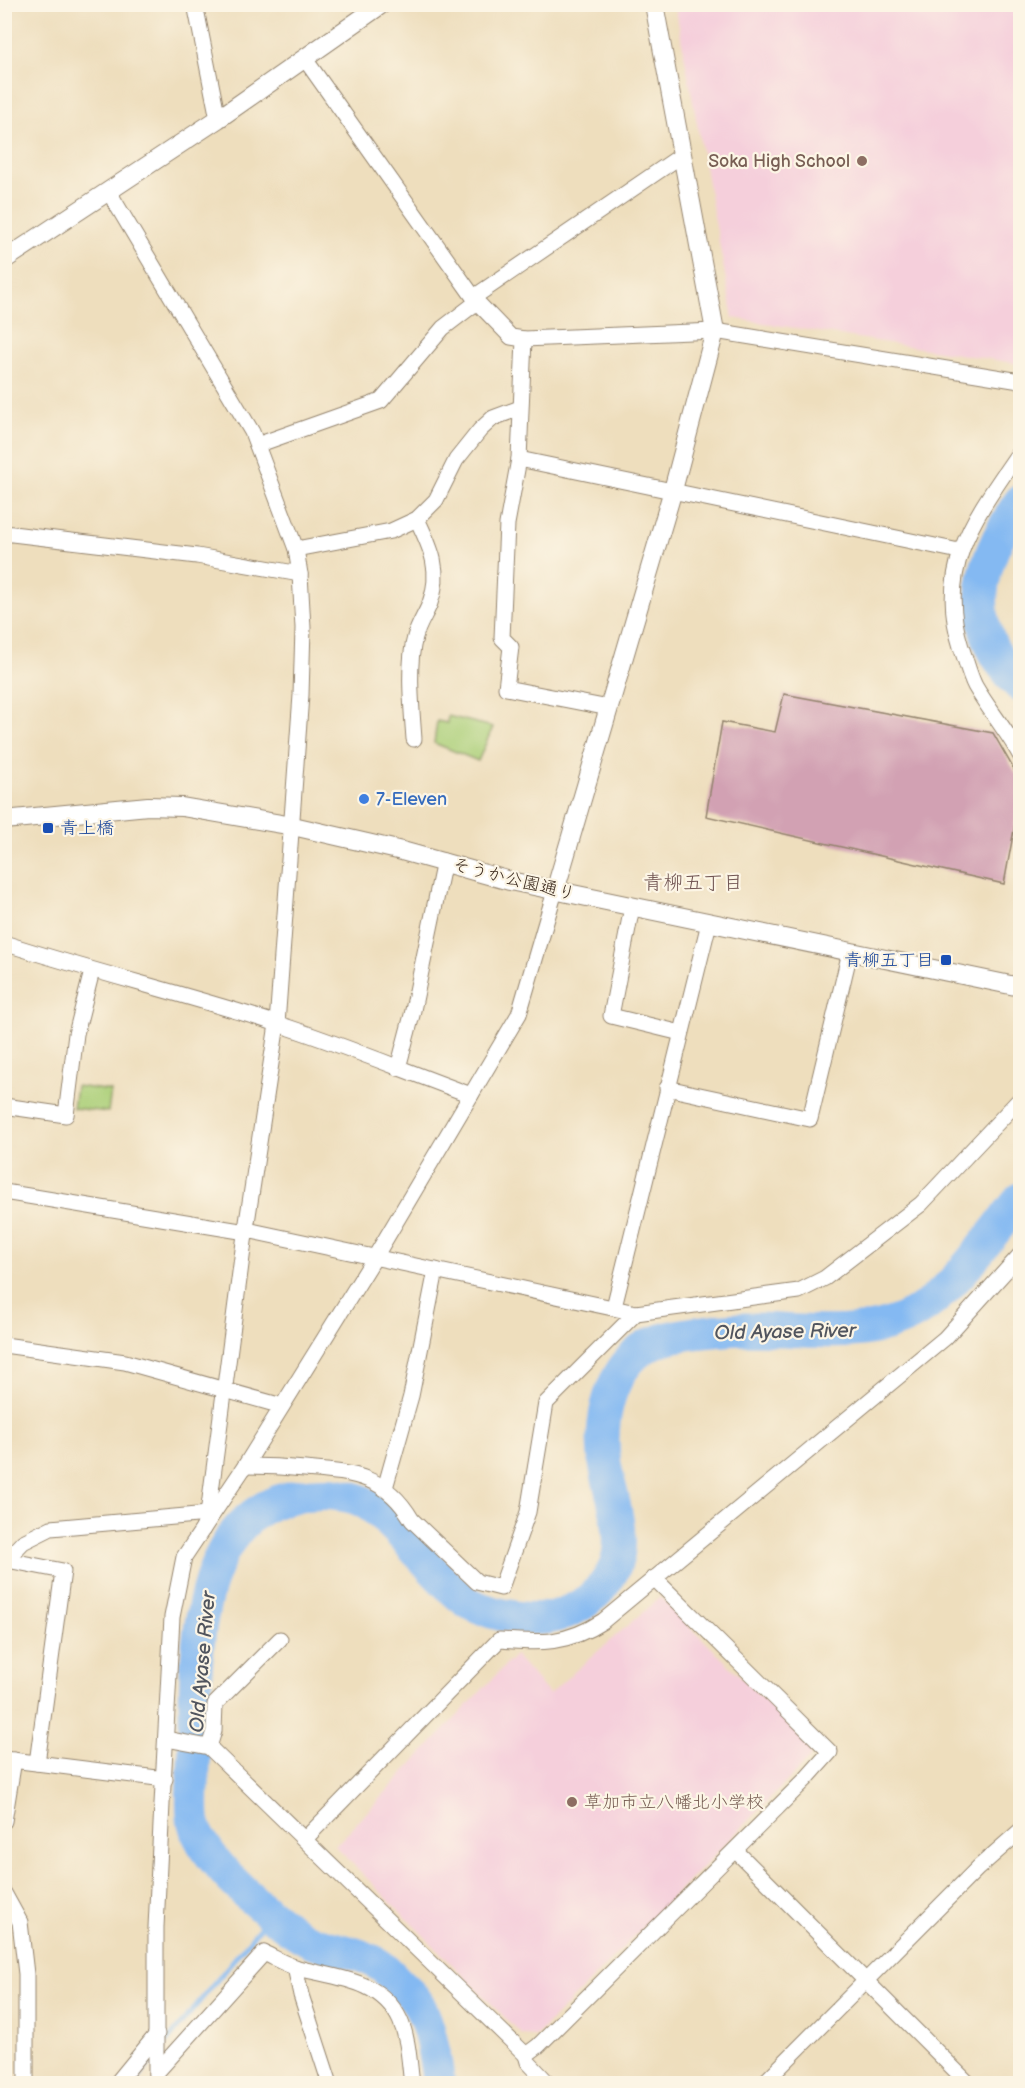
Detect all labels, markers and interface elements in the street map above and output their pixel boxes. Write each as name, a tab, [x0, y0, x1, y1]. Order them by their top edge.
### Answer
place label: Soka High School	[708, 151, 850, 172]
marker: Soka High School	[855, 154, 869, 168]
place label: 7-Eleven	[376, 789, 447, 810]
marker: 7-Eleven	[357, 792, 371, 806]
place label: 青上橋	[60, 818, 114, 839]
marker: 青上橋	[41, 821, 55, 835]
street label: そうか公園通り	[450, 854, 578, 905]
district label: 青柳五丁目	[643, 871, 743, 895]
place label: 青柳五丁目	[844, 950, 934, 971]
marker: 青柳五丁目	[939, 953, 953, 967]
water label: Old Ayase River	[714, 1319, 858, 1345]
water label: Old Ayase River	[185, 1589, 221, 1734]
place label: 草加市立八幡北小学校	[584, 1792, 764, 1813]
marker: 草加市立八幡北小学校	[565, 1795, 579, 1809]

